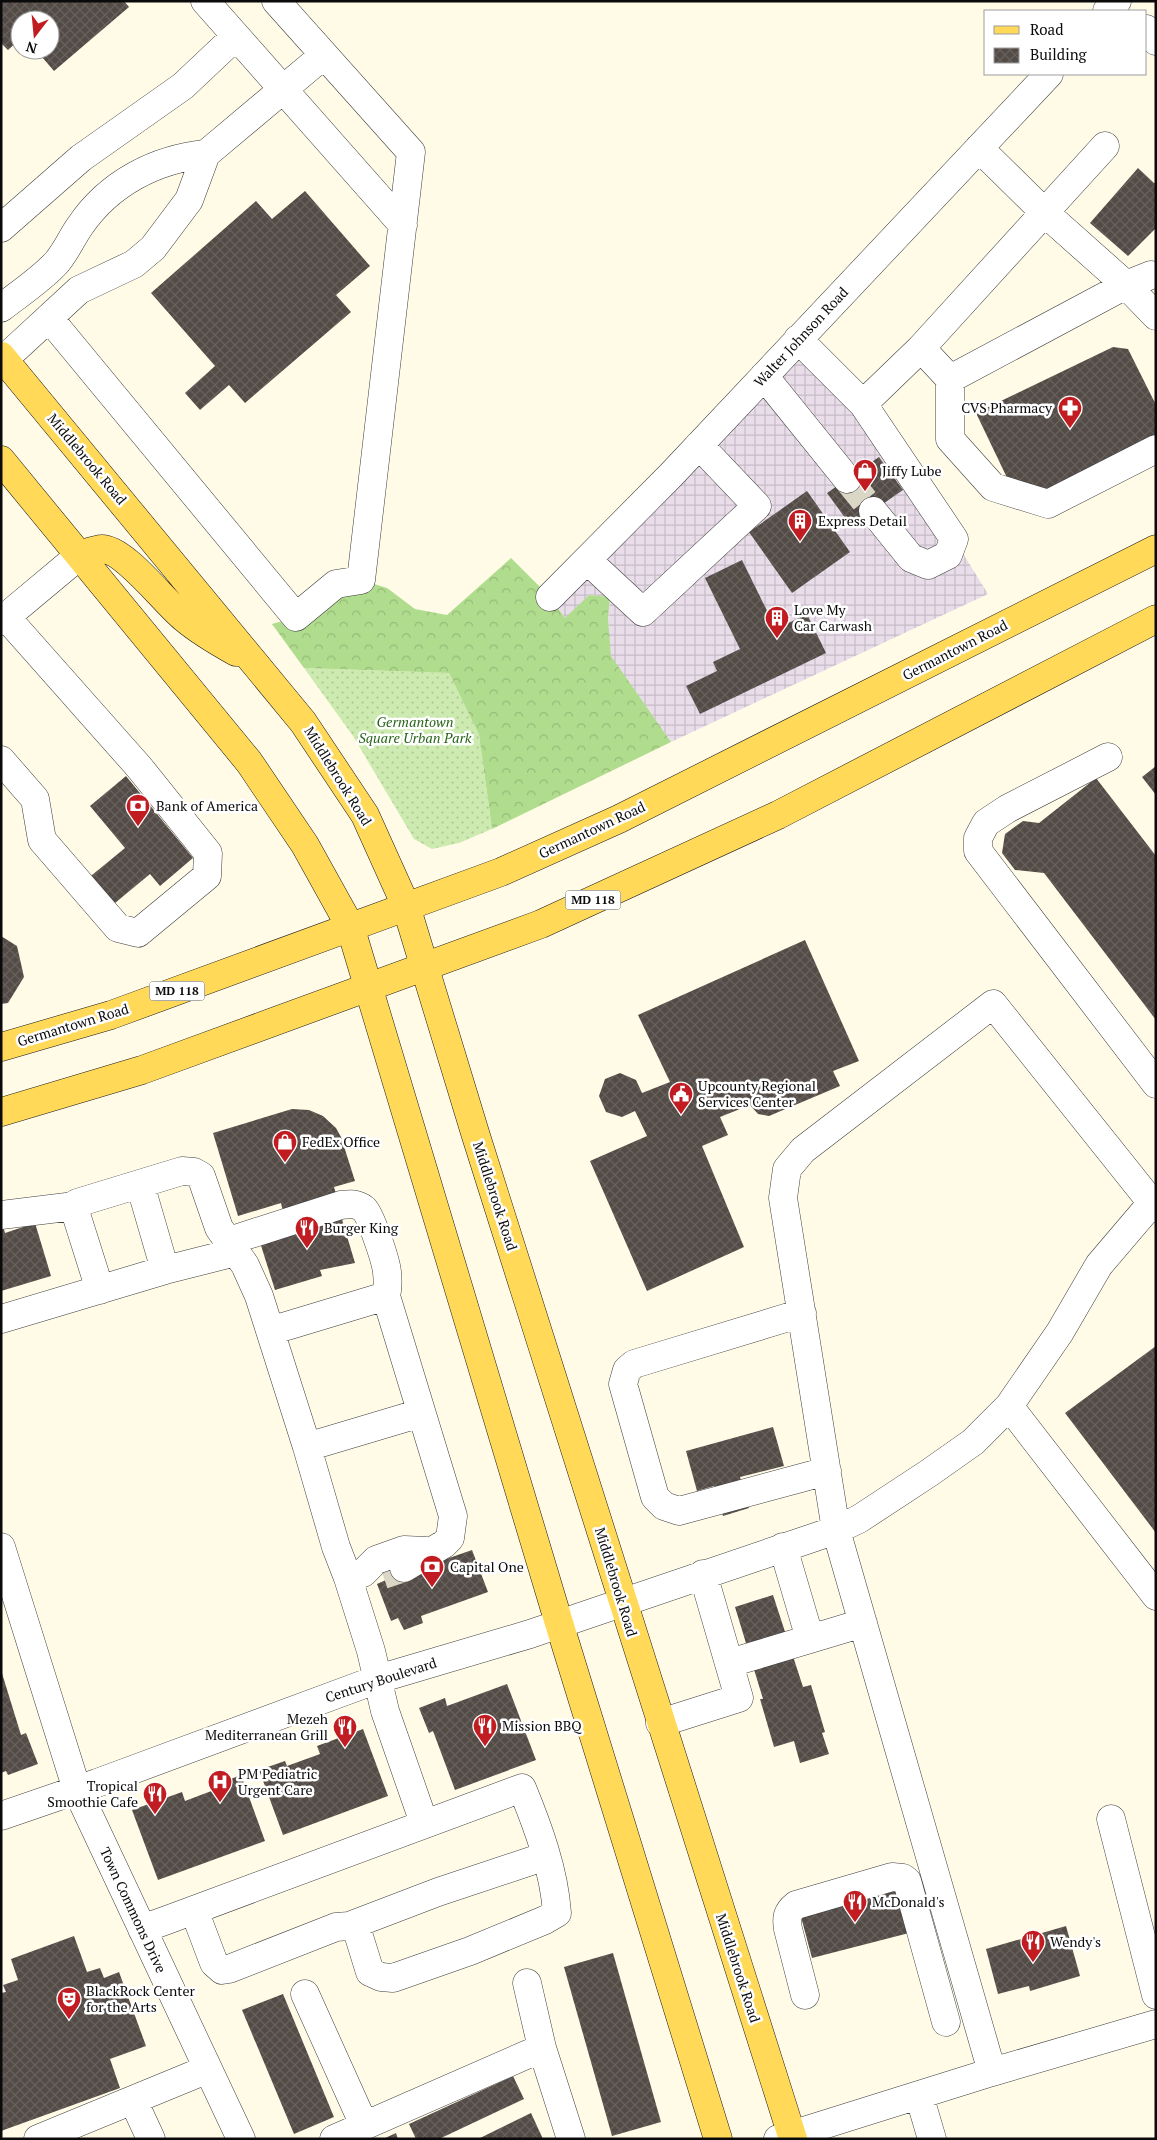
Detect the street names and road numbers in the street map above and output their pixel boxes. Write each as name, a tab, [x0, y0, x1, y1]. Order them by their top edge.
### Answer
street label: Walter Johnson Road	[749, 282, 852, 391]
street label: Middlebrook Road	[44, 409, 131, 508]
street label: Germantown Road	[899, 615, 1011, 684]
street label: Middlebrook Road	[300, 723, 377, 829]
street label: Germantown Road	[535, 796, 648, 863]
road number: MD 118	[566, 890, 620, 910]
road number: MD 118	[150, 981, 204, 1000]
street label: Germantown Road	[15, 998, 131, 1050]
street label: Middlebrook Road	[469, 1139, 522, 1253]
street label: Middlebrook Road	[591, 1525, 642, 1639]
street label: Century Boulevard	[323, 1652, 439, 1706]
street label: Town Commons Drive	[96, 1844, 171, 1976]
street label: Middlebrook Road	[712, 1911, 765, 2025]

